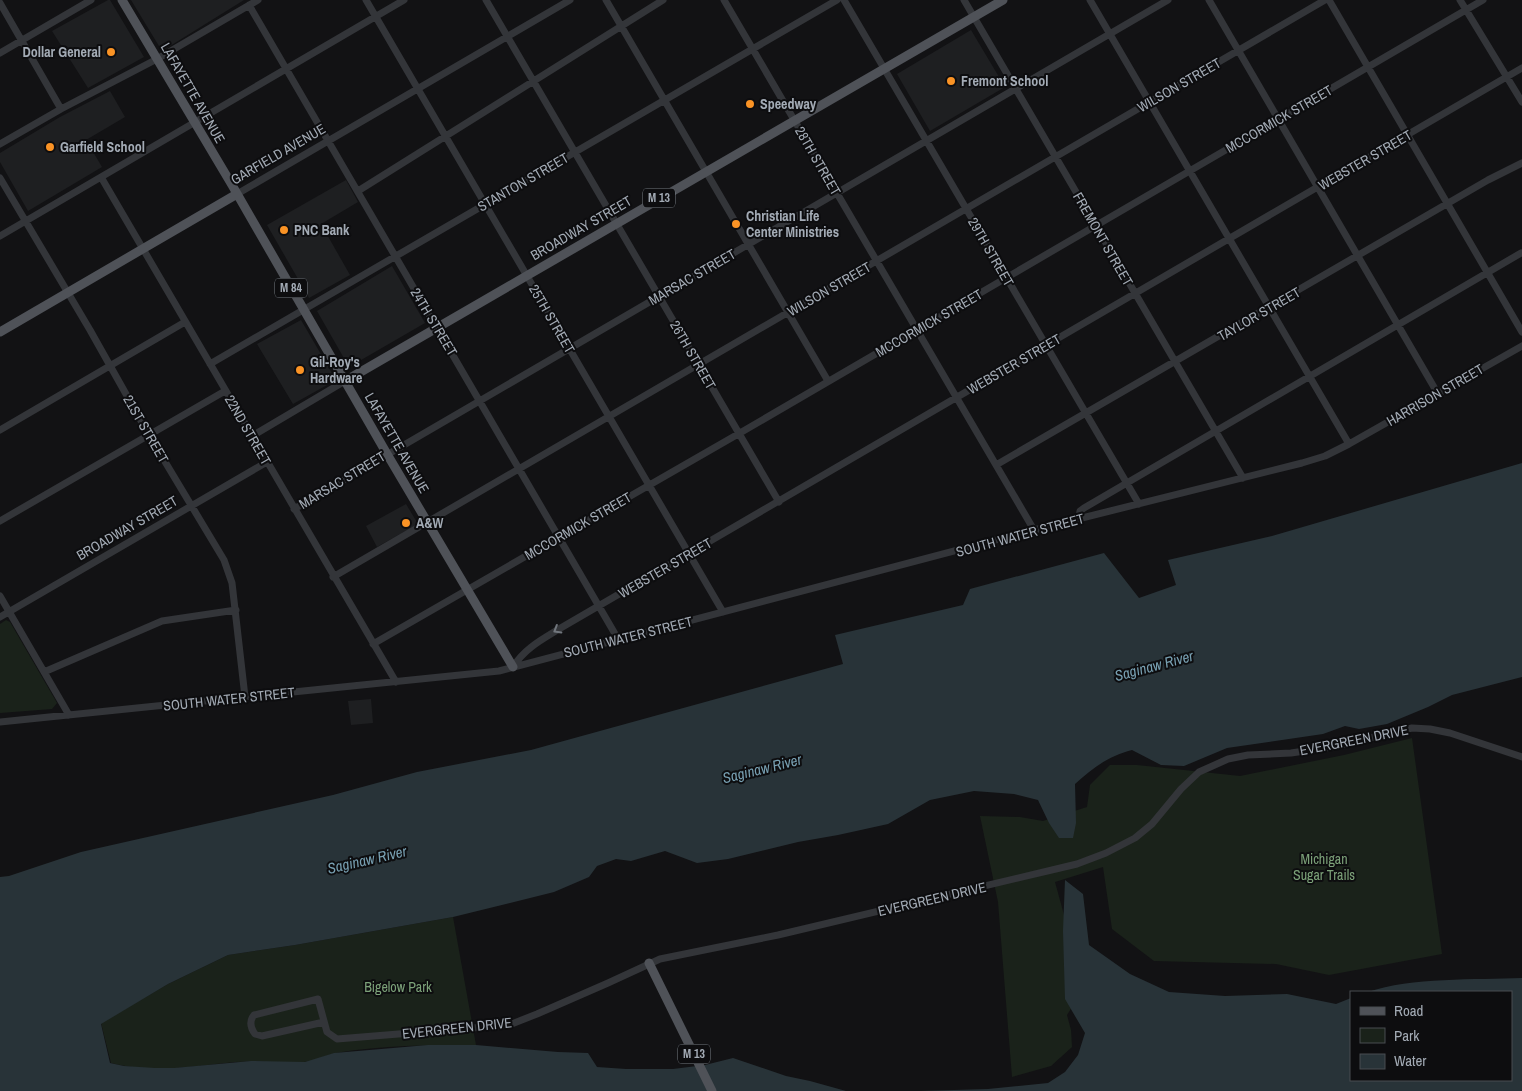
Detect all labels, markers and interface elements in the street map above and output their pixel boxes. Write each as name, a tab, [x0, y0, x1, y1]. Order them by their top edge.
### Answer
street label: LAFAYETTE AVENUE	[157, 39, 229, 147]
place label: Dollar General	[23, 43, 101, 61]
marker: Dollar General	[105, 46, 117, 58]
street label: WILSON STREET	[1134, 54, 1224, 116]
place label: Fremont School	[961, 72, 1048, 90]
marker: Fremont School	[945, 75, 957, 87]
street label: MCCORMICK STREET	[1222, 81, 1336, 157]
place label: Speedway	[760, 95, 817, 113]
marker: Speedway	[744, 98, 756, 110]
street label: GARFIELD AVENUE	[227, 120, 329, 188]
street label: 28TH STREET	[791, 123, 845, 199]
street label: WEBSTER STREET	[1315, 126, 1415, 194]
place label: Garfield School	[60, 138, 145, 156]
marker: Garfield School	[44, 141, 56, 153]
street label: STANTON STREET	[474, 149, 572, 215]
road number: M 13	[643, 188, 675, 208]
street label: FREMONT STREET	[1069, 189, 1137, 289]
street label: BROADWAY STREET	[527, 192, 635, 264]
place label: Christian Life Center Ministries	[746, 207, 839, 241]
street label: 29TH STREET	[964, 214, 1018, 290]
marker: Christian Life Center Ministries	[730, 218, 742, 230]
place label: PNC Bank	[294, 221, 350, 239]
marker: PNC Bank	[278, 224, 290, 236]
street label: MARSAC STREET	[645, 245, 739, 309]
street label: WILSON STREET	[784, 258, 874, 320]
road number: M 84	[275, 278, 307, 298]
street label: 25TH STREET	[525, 281, 579, 357]
street label: TAYLOR STREET	[1214, 283, 1304, 345]
street label: 24TH STREET	[407, 285, 461, 359]
street label: MCCORMICK STREET	[872, 285, 986, 361]
street label: 26TH STREET	[666, 317, 720, 393]
street label: WEBSTER STREET	[964, 330, 1064, 398]
place label: Gil-Roy's Hardware	[310, 353, 362, 387]
street label: HARRISON STREET	[1383, 360, 1487, 430]
marker: Gil-Roy's Hardware	[294, 364, 306, 376]
street label: LAFAYETTE AVENUE	[361, 389, 433, 497]
street label: 21ST STREET	[119, 392, 173, 466]
street label: 22ND STREET	[221, 392, 275, 468]
street label: MARSAC STREET	[296, 447, 388, 513]
street label: MCCORMICK STREET	[521, 488, 635, 564]
street label: BROADWAY STREET	[73, 492, 181, 564]
street label: SOUTH WATER STREET	[954, 509, 1086, 561]
place label: A&W	[416, 514, 444, 532]
marker: A&W	[400, 517, 412, 529]
street label: WEBSTER STREET	[615, 534, 715, 602]
street label: SOUTH WATER STREET	[562, 612, 694, 662]
one-way arrow	[553, 624, 562, 634]
water label: Saginaw River	[1112, 645, 1196, 686]
street label: SOUTH WATER STREET	[162, 683, 296, 715]
street label: EVERGREEN DRIVE	[1298, 721, 1410, 759]
water label: Saginaw River	[720, 748, 804, 788]
water label: Saginaw River	[325, 840, 409, 879]
park label: Michigan Sugar Trails	[1293, 850, 1355, 884]
street label: EVERGREEN DRIVE	[876, 878, 988, 920]
park label: Bigelow Park	[364, 978, 432, 996]
legend	[1350, 991, 1512, 1081]
text: Road	[1394, 1000, 1423, 1021]
street label: EVERGREEN DRIVE	[401, 1013, 513, 1043]
text: Park	[1394, 1025, 1420, 1046]
road number: M 13	[678, 1044, 710, 1064]
text: Water	[1394, 1050, 1426, 1071]

